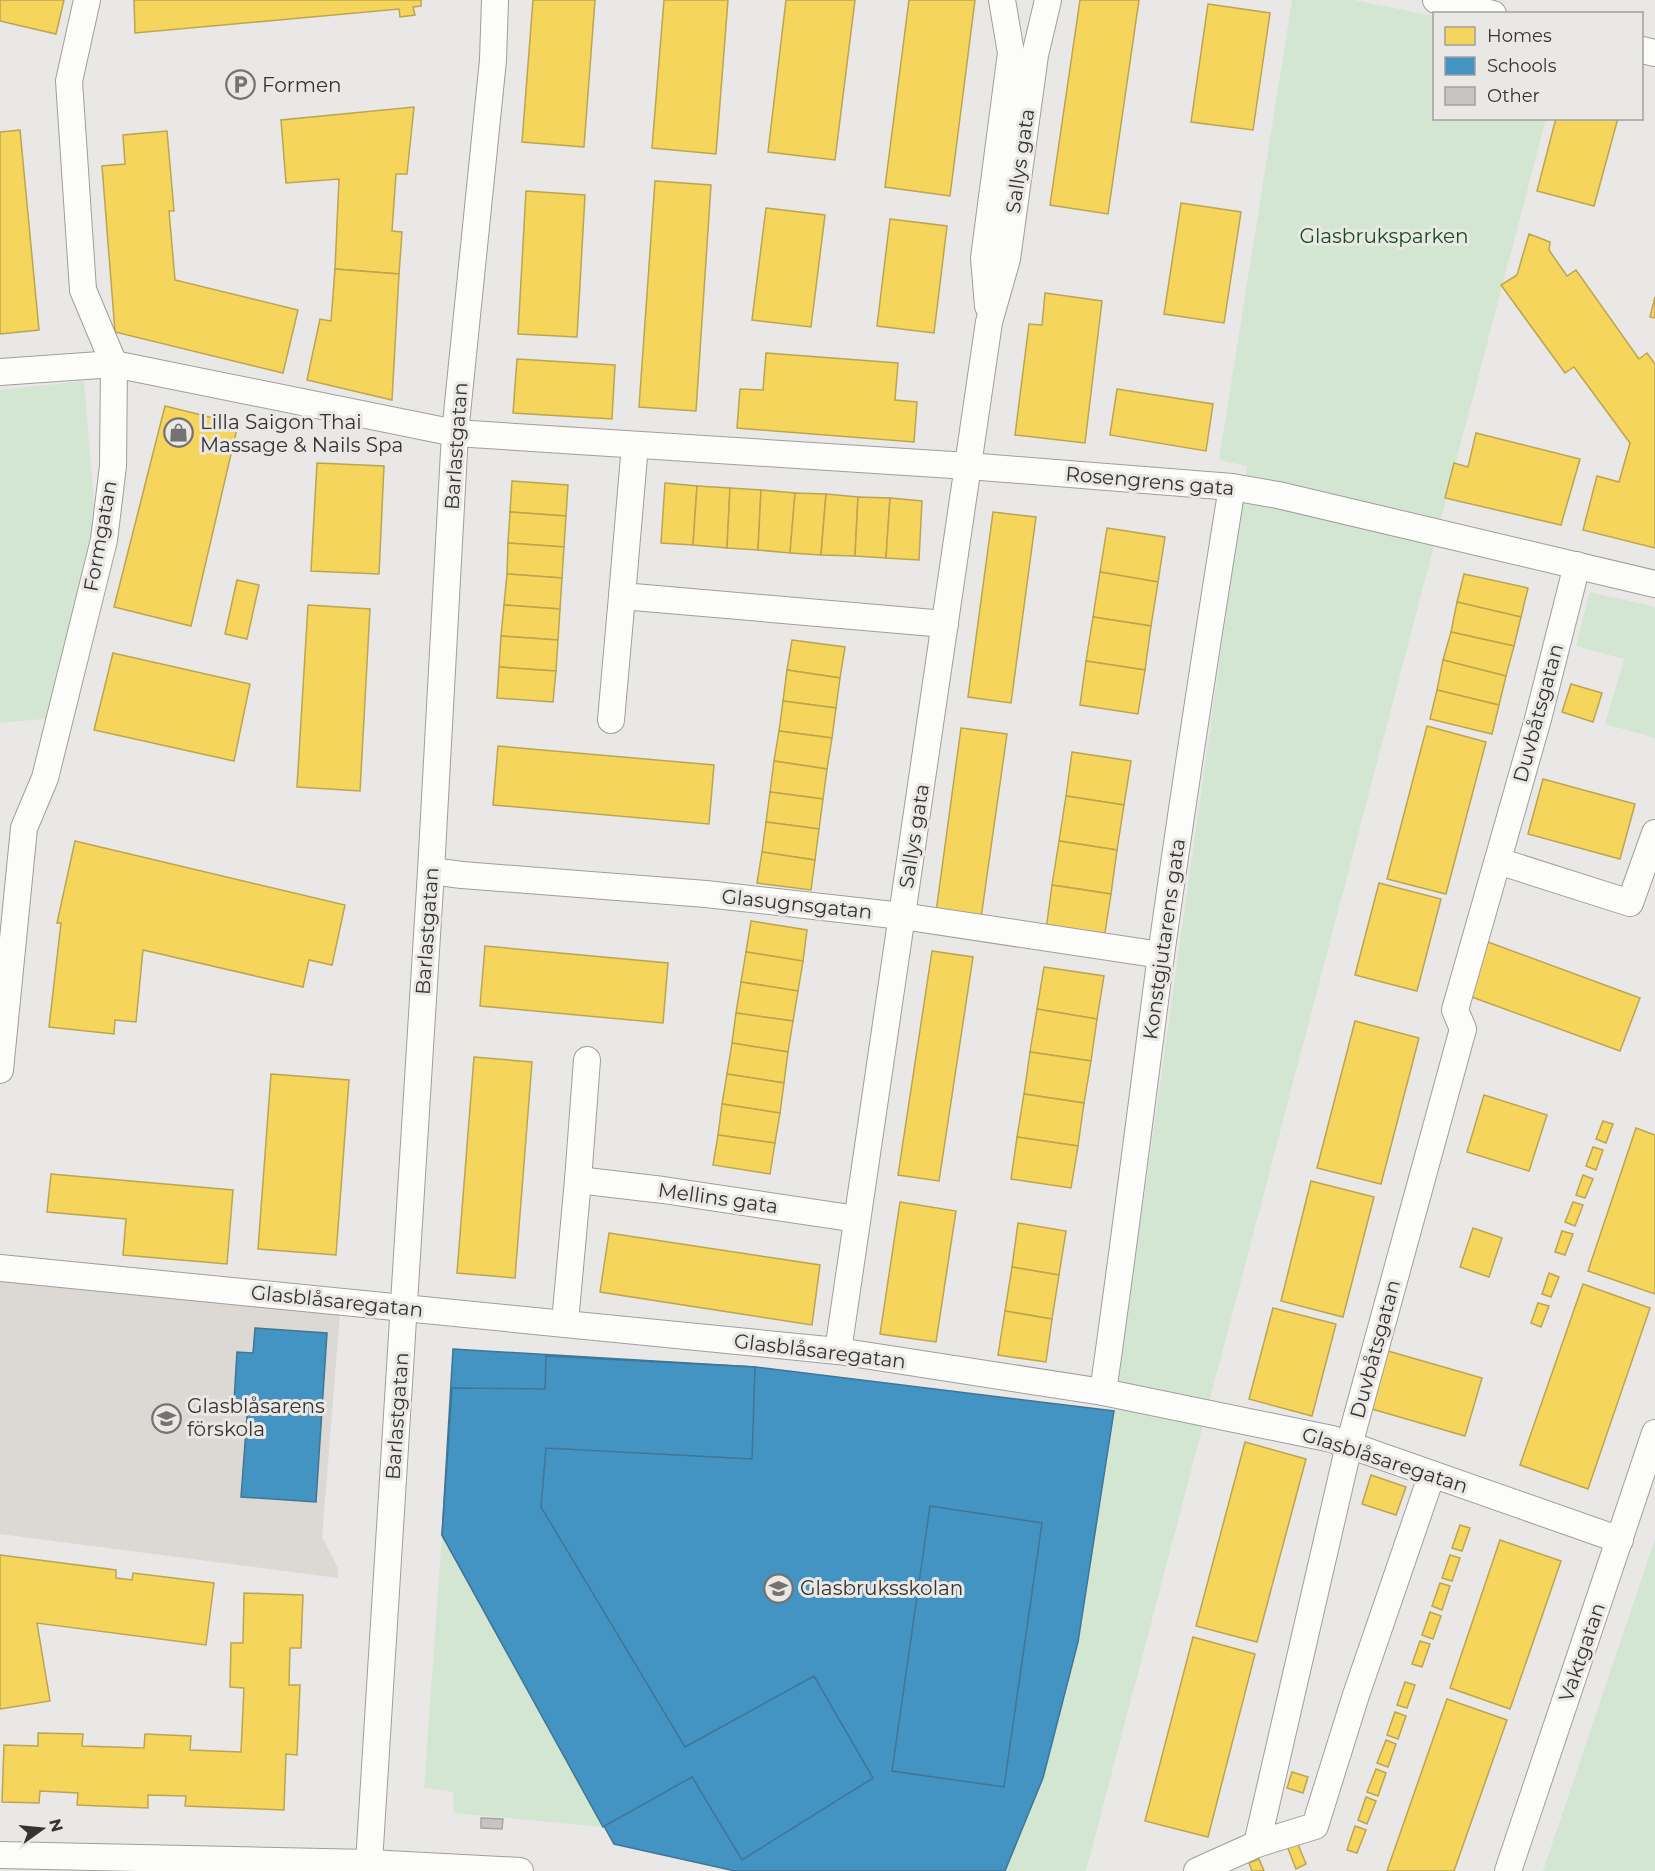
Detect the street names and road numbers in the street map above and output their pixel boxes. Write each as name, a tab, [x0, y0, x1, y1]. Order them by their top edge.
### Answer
street label: Sallys gata	[1001, 107, 1039, 215]
street label: Barlastgatan	[440, 381, 472, 511]
street label: Rosengrens gata	[1065, 462, 1235, 500]
street label: Formgatan	[78, 479, 122, 593]
street label: Duvbåtsgatan	[1508, 641, 1568, 785]
street label: Sallys gata	[894, 782, 934, 890]
street label: Konstgjutarens gata	[1138, 837, 1190, 1041]
street label: Barlastgatan	[411, 866, 443, 996]
street label: Glasugnsgatan	[720, 884, 874, 924]
street label: Mellins gata	[656, 1178, 780, 1218]
street label: Duvbåtsgatan	[1345, 1277, 1405, 1421]
street label: Glasblåsaregatan	[250, 1280, 424, 1322]
street label: Glasblåsaregatan	[733, 1329, 907, 1373]
street label: Barlastgatan	[381, 1351, 413, 1481]
street label: Glasblåsaregatan	[1299, 1422, 1471, 1498]
street label: Vaktgatan	[1554, 1599, 1610, 1705]

